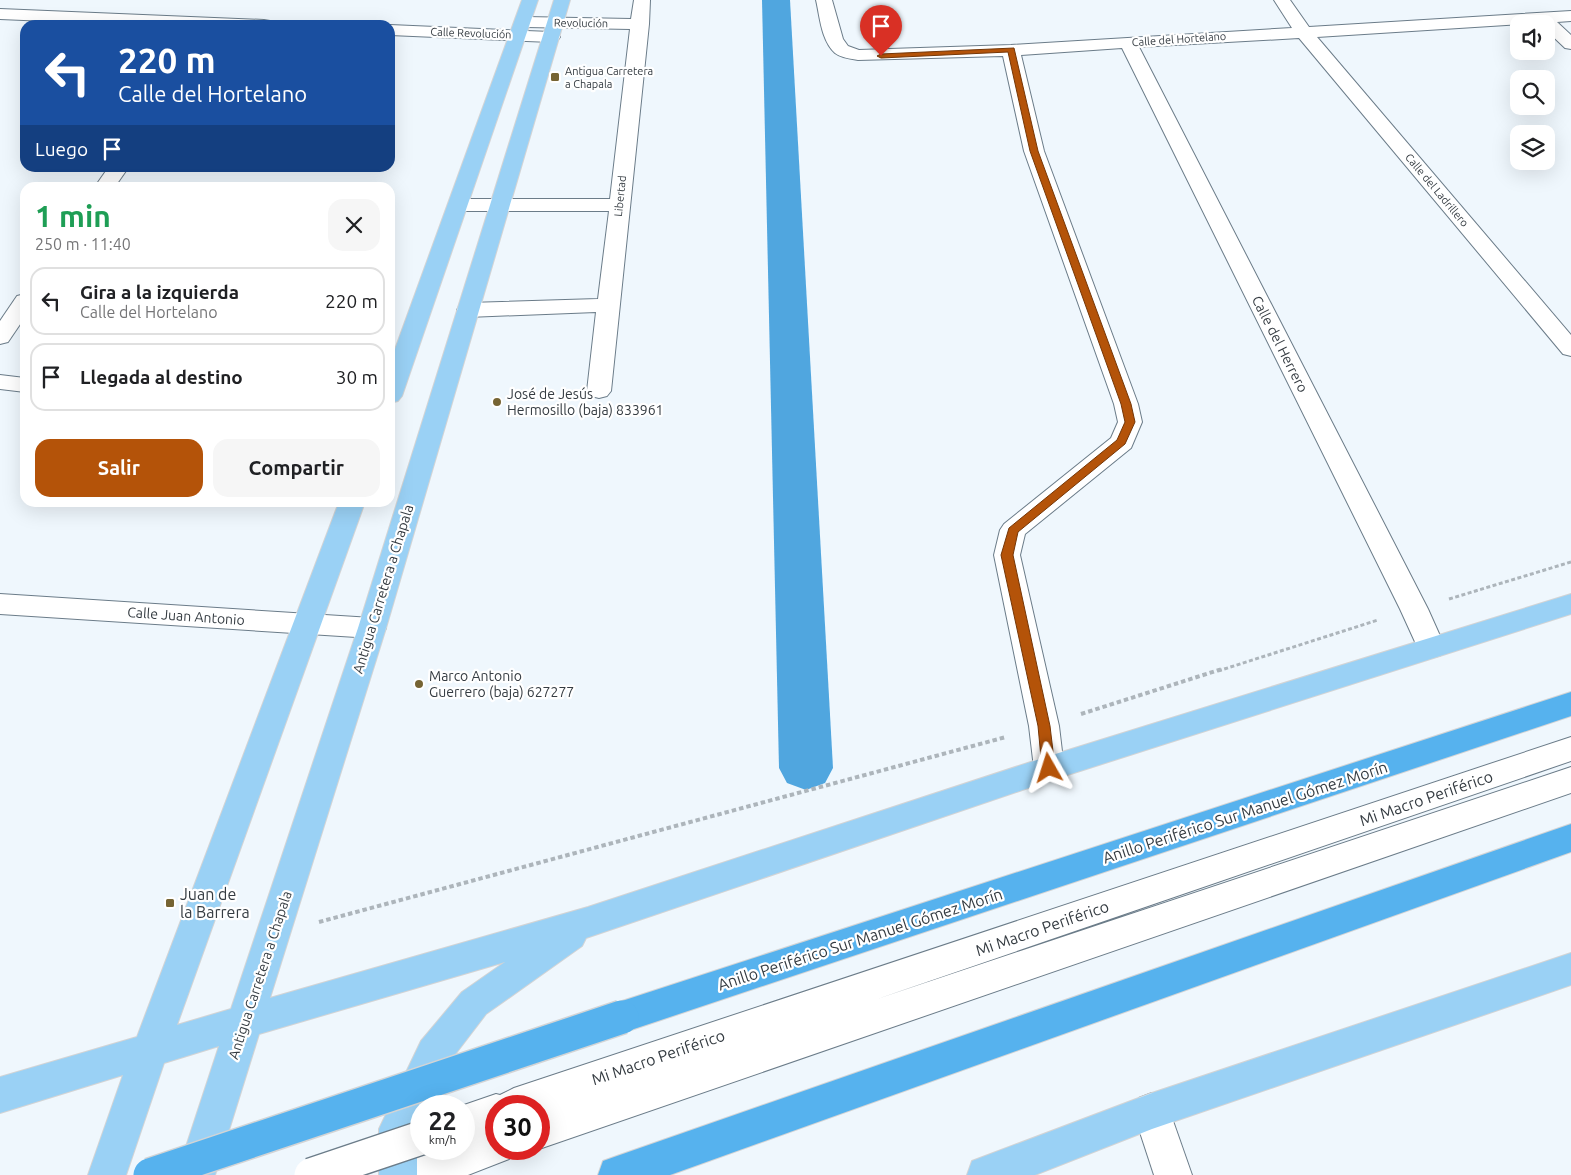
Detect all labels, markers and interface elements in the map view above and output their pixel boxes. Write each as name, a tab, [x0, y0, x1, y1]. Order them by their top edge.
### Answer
pin	[860, 5, 902, 56]
icon: arrive	[867, 12, 895, 40]
map controls	[1510, 15, 1555, 170]
button: sound	[1510, 15, 1555, 60]
street label: Revolución	[554, 17, 608, 29]
street label: Calle Revolución	[430, 26, 512, 40]
street label: Calle del Hortelano	[1131, 30, 1227, 48]
icon: left	[35, 40, 100, 105]
text: 220 m	[118, 40, 216, 80]
place label: Antigua Carretera a Chapala	[565, 65, 653, 90]
button: search	[1510, 70, 1555, 115]
marker: Antigua Carretera a Chapala	[549, 71, 561, 83]
text: Calle del Hortelano	[118, 81, 307, 106]
button: layers	[1510, 125, 1555, 170]
icon: arrive	[98, 135, 126, 163]
text: Luego	[35, 138, 88, 160]
street label: Calle del Ladrillero	[1403, 151, 1471, 229]
street label: Libertad	[612, 175, 628, 217]
text: 1 min	[35, 199, 111, 233]
button: close	[328, 199, 380, 251]
text: 250 m · 11:40	[35, 235, 131, 253]
text: Gira a la izquierda	[80, 281, 239, 303]
icon: left	[37, 287, 65, 315]
text: 220 m	[325, 290, 378, 312]
street label: Calle del Herrero	[1249, 293, 1311, 395]
text: Calle del Hortelano	[80, 303, 218, 321]
icon: arrive	[37, 363, 65, 391]
text: Llegada al destino	[80, 366, 243, 388]
text: 30 m	[336, 366, 378, 388]
place label: José de Jesús Hermosillo (baja) 833961	[507, 386, 663, 418]
marker: José de Jesús Hermosillo (baja) 833961	[491, 396, 503, 408]
button: Salir	[35, 439, 203, 497]
button: Compartir	[213, 439, 380, 497]
street label: Antigua Carretera a Chapala	[350, 503, 416, 675]
street label: Calle Juan Antonio	[127, 604, 245, 628]
place label: Marco Antonio Guerrero (baja) 627277	[429, 668, 574, 700]
marker: Marco Antonio Guerrero (baja) 627277	[413, 678, 425, 690]
position arrow	[1022, 741, 1074, 793]
street label: Anillo Periférico Sur Manuel Gómez Morín	[1100, 757, 1390, 867]
street label: Mi Macro Periférico	[1357, 767, 1495, 829]
street label: Anillo Periférico Sur Manuel Gómez Morín	[715, 884, 1005, 994]
place label: Juan de la Barrera	[180, 885, 250, 921]
street label: Antigua Carretera a Chapala	[225, 889, 295, 1061]
marker: Juan de la Barrera	[164, 897, 176, 909]
street label: Mi Macro Periférico	[973, 897, 1111, 959]
street label: Mi Macro Periférico	[589, 1026, 727, 1088]
speed limit sign: 30	[485, 1095, 550, 1160]
text: 22	[428, 1107, 457, 1135]
text: km/h	[429, 1133, 456, 1146]

